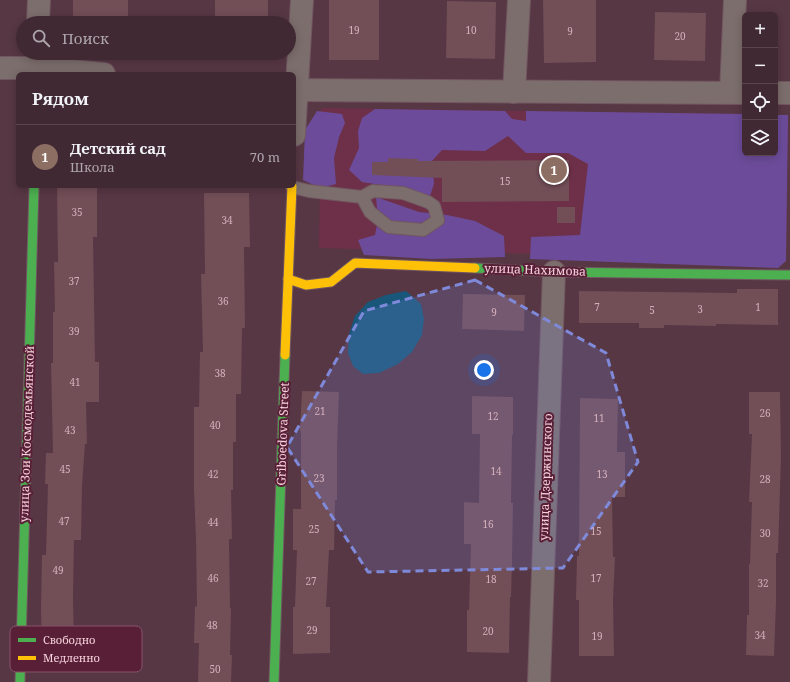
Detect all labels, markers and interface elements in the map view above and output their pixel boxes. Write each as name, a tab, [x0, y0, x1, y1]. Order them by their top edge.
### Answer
map controls	[742, 12, 778, 156]
button: +	[742, 12, 778, 48]
search box	[16, 16, 296, 60]
house number: 19	[348, 23, 360, 37]
house number: 10	[465, 23, 477, 37]
house number: 9	[567, 24, 573, 38]
icon: search	[30, 27, 52, 49]
text: Поиск	[62, 28, 109, 48]
house number: 20	[674, 29, 686, 43]
button: −	[742, 48, 778, 84]
button: locate	[742, 84, 778, 120]
text: Рядом	[32, 87, 89, 110]
button: layers	[742, 120, 778, 156]
text: Детский сад	[70, 138, 166, 158]
text: 1	[41, 148, 49, 166]
text: 70 m	[250, 148, 280, 166]
pin: 1	[541, 155, 567, 185]
text: Школа	[70, 158, 115, 176]
house number: 15	[499, 174, 511, 188]
house number: 35	[71, 205, 83, 219]
house number: 34	[221, 213, 233, 227]
street label: улица Нахимова	[484, 259, 586, 280]
house number: 37	[68, 274, 80, 288]
house number: 36	[217, 294, 229, 308]
house number: 7	[594, 300, 600, 314]
house number: 1	[755, 300, 761, 314]
house number: 3	[697, 302, 703, 316]
house number: 5	[649, 303, 655, 317]
house number: 9	[491, 305, 497, 319]
house number: 39	[68, 324, 80, 338]
street label: улица Зои Космодемьянской	[15, 345, 38, 523]
your location	[474, 360, 494, 380]
house number: 38	[214, 366, 226, 380]
house number: 41	[69, 375, 81, 389]
street label: Griboedova Street	[272, 382, 293, 486]
house number: 21	[314, 404, 326, 418]
house number: 26	[759, 406, 771, 420]
house number: 12	[487, 409, 499, 423]
house number: 11	[593, 411, 605, 425]
street label: улица Дзержинского	[535, 413, 556, 541]
house number: 40	[209, 418, 221, 432]
house number: 43	[64, 423, 76, 437]
house number: 45	[59, 462, 71, 476]
house number: 14	[490, 464, 502, 478]
house number: 42	[207, 467, 219, 481]
house number: 13	[596, 467, 608, 481]
house number: 23	[313, 471, 325, 485]
house number: 28	[759, 472, 771, 486]
house number: 47	[58, 514, 70, 528]
house number: 44	[207, 515, 219, 529]
house number: 16	[482, 517, 494, 531]
house number: 25	[308, 522, 320, 536]
house number: 15	[590, 524, 602, 538]
house number: 30	[759, 526, 771, 540]
house number: 49	[52, 563, 64, 577]
house number: 46	[207, 571, 219, 585]
house number: 17	[590, 571, 602, 585]
house number: 18	[485, 572, 497, 586]
house number: 27	[305, 574, 317, 588]
house number: 32	[757, 576, 769, 590]
house number: 48	[206, 618, 218, 632]
house number: 29	[306, 623, 318, 637]
house number: 20	[482, 624, 494, 638]
legend	[10, 626, 142, 672]
house number: 34	[754, 628, 766, 642]
house number: 19	[591, 629, 603, 643]
text: Свободно	[43, 632, 95, 647]
text: Медленно	[43, 650, 100, 665]
house number: 50	[209, 662, 221, 676]

